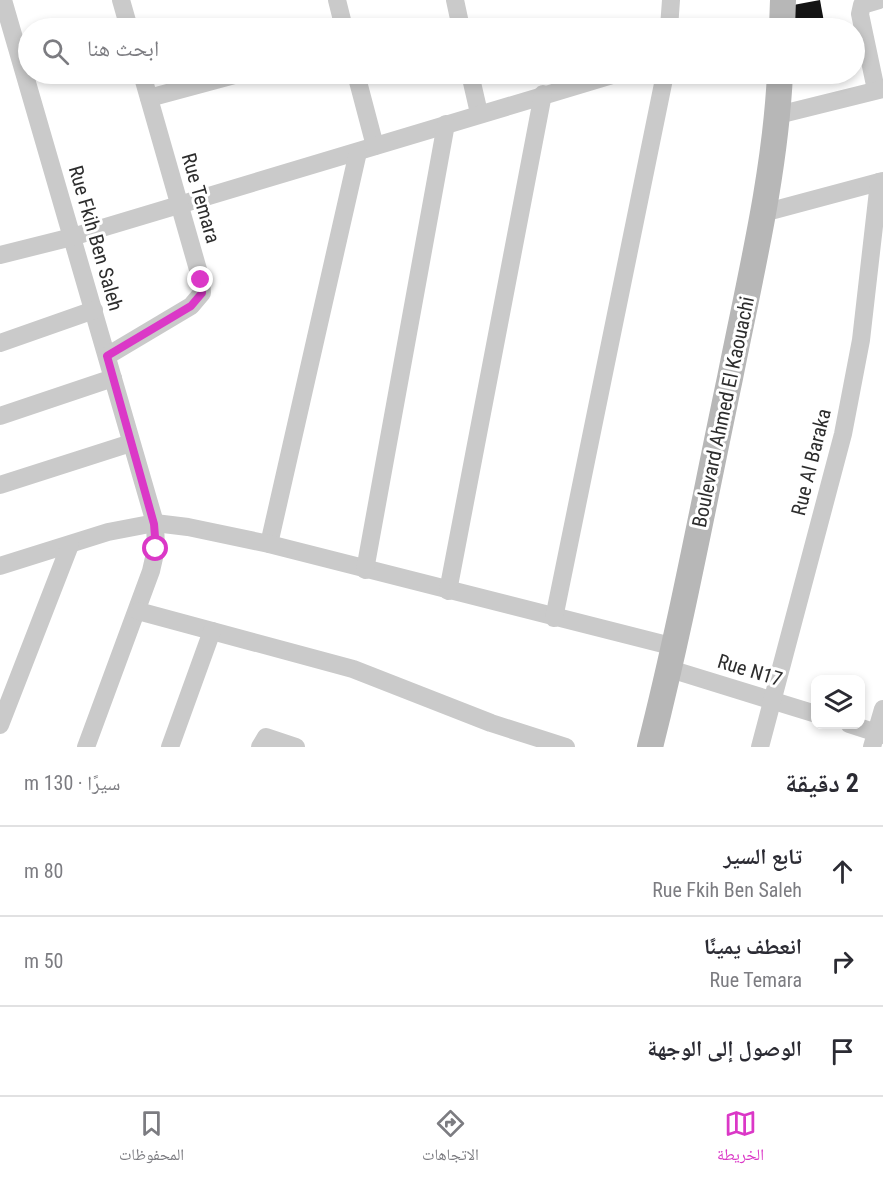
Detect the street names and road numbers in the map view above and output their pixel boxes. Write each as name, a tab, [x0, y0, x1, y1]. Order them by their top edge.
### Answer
street label: Rue Temara	[177, 150, 225, 246]
street label: Rue Fkih Ben Saleh	[64, 163, 128, 313]
street label: Boulevard Ahmed El Kaouachi	[687, 294, 759, 530]
street label: Rue Al Baraka	[786, 406, 836, 518]
street label: Rue N17	[715, 649, 785, 691]

